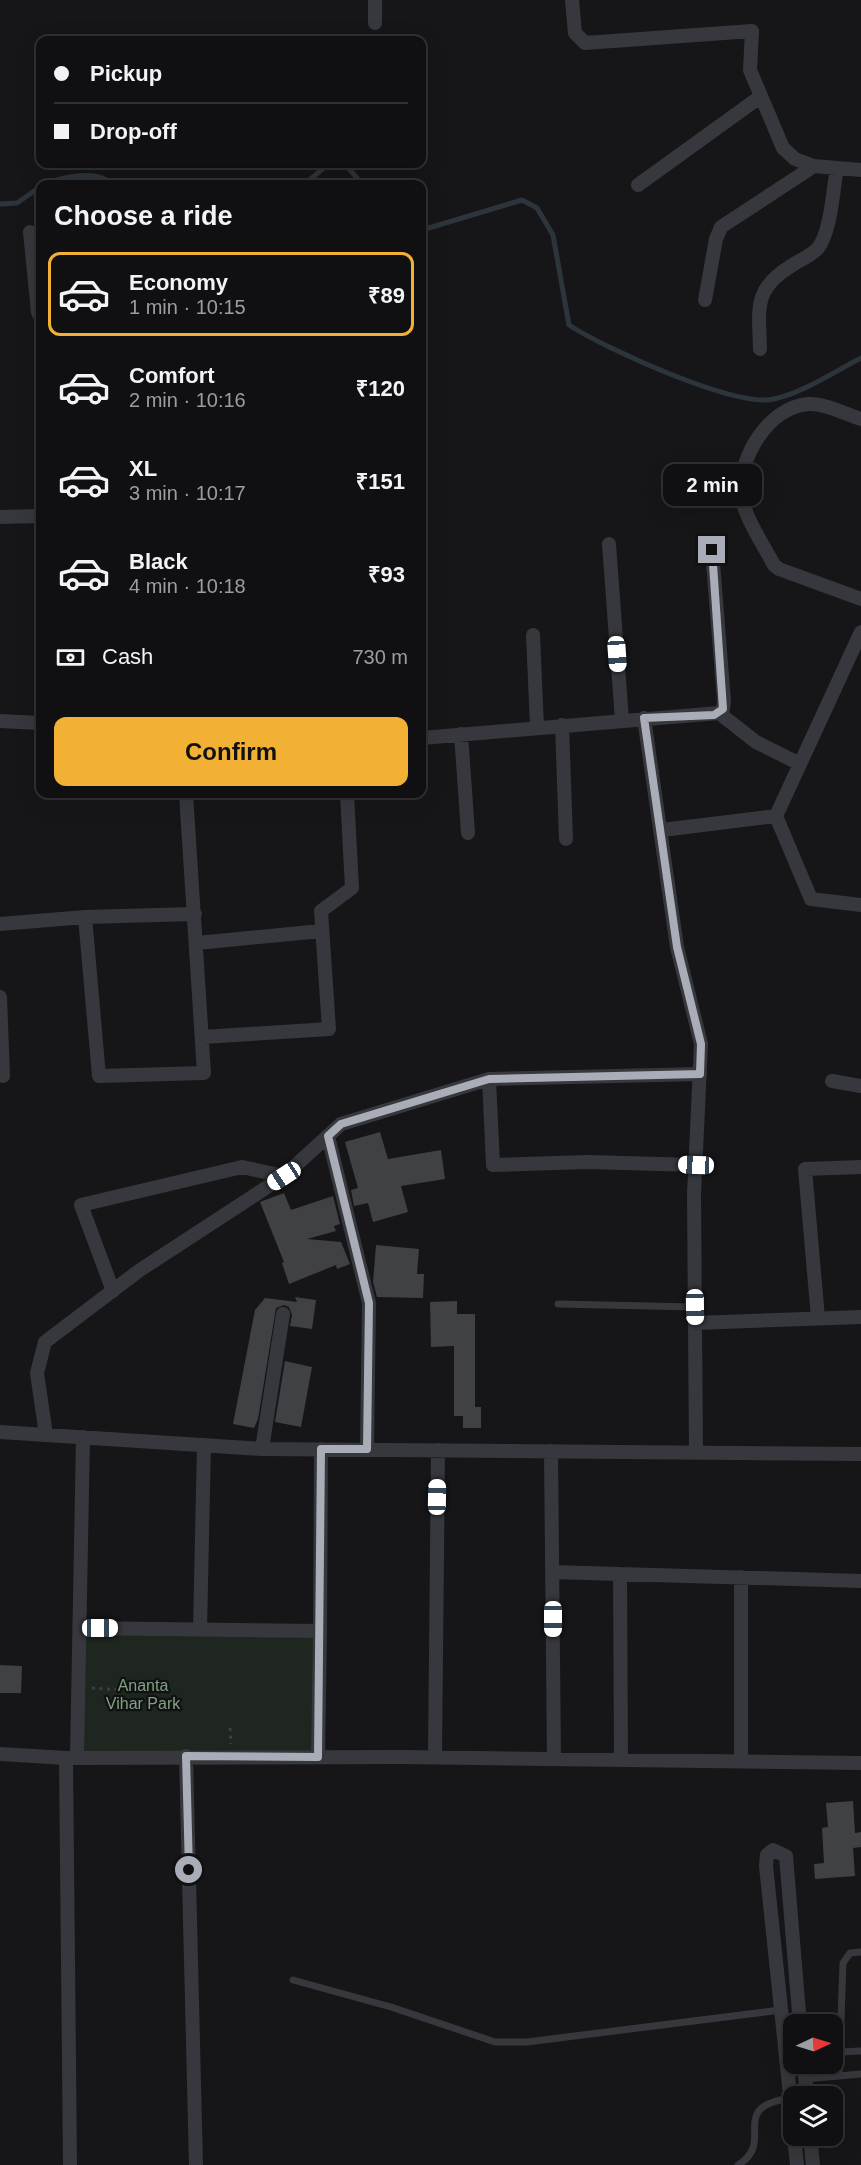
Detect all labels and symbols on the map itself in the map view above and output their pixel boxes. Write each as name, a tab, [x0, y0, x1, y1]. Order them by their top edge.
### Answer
callout: 2 min	[662, 463, 762, 505]
route end	[698, 536, 725, 563]
car	[607, 635, 627, 673]
car	[678, 1155, 714, 1175]
car	[264, 1159, 304, 1193]
car	[686, 1289, 704, 1325]
car	[428, 1479, 446, 1515]
car	[544, 1601, 562, 1637]
car	[82, 1619, 118, 1637]
park label: Ananta Vihar Park	[106, 1677, 181, 1712]
route start	[175, 1856, 202, 1883]
north arrow	[783, 2014, 843, 2074]

